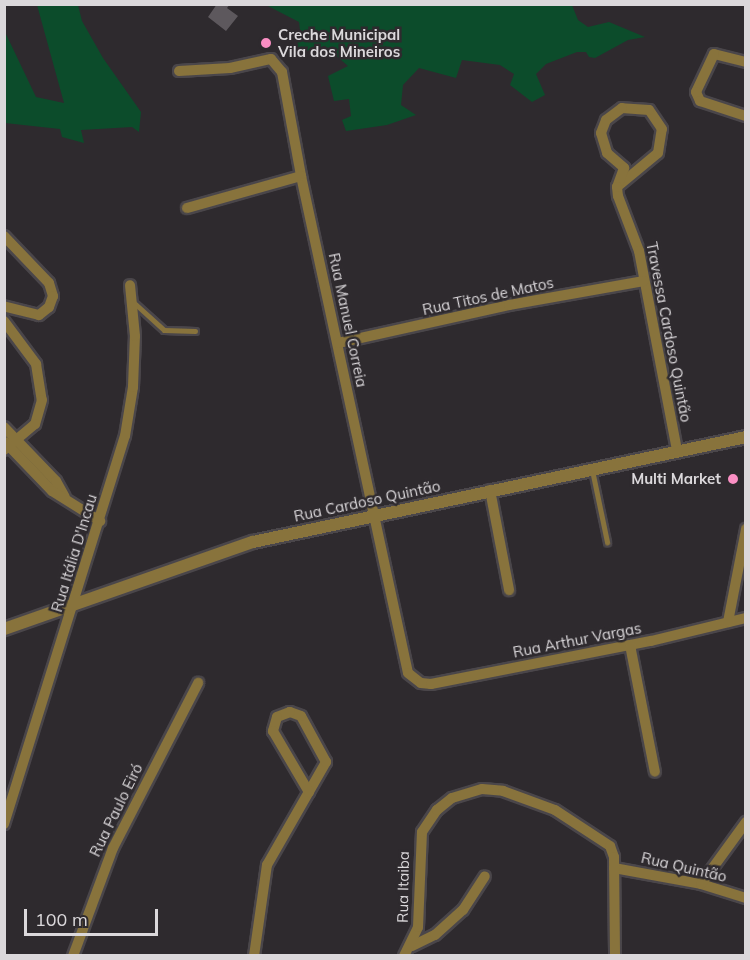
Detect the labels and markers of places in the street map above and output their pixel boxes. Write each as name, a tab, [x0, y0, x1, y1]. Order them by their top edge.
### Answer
place label: Creche Municipal Vila dos Mineiros	[278, 25, 400, 60]
marker: Creche Municipal Vila dos Mineiros	[259, 36, 273, 50]
place label: Multi Market	[631, 470, 721, 488]
marker: Multi Market	[726, 472, 740, 486]

